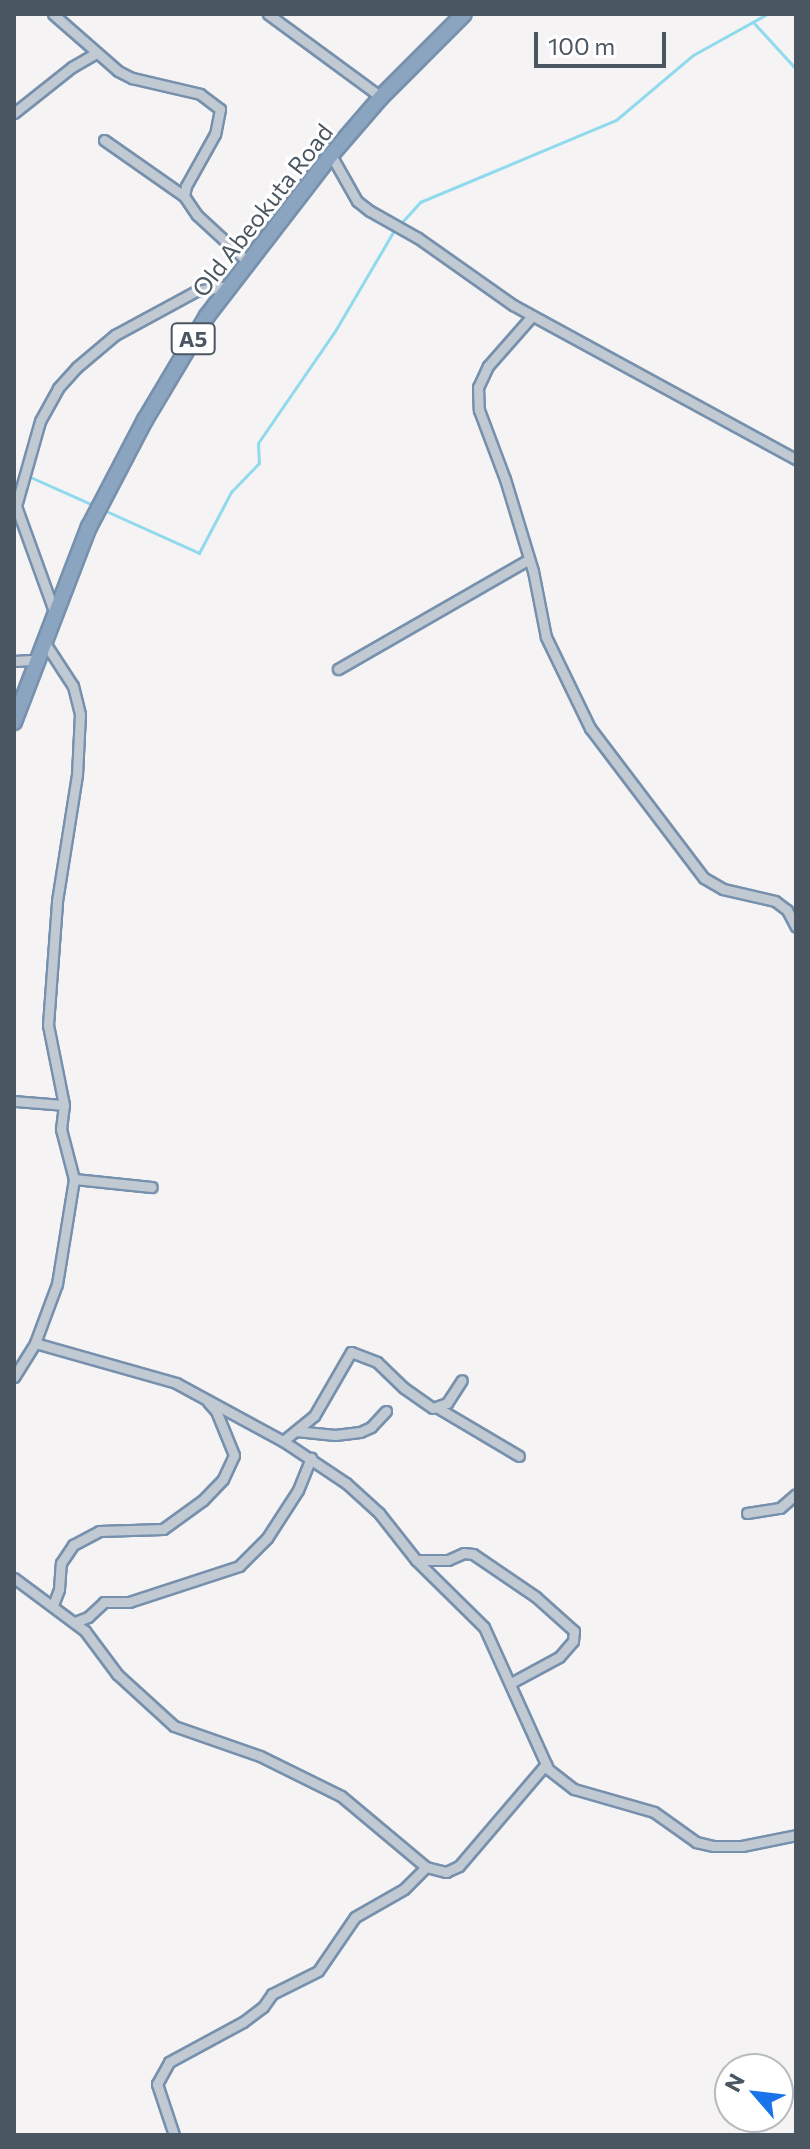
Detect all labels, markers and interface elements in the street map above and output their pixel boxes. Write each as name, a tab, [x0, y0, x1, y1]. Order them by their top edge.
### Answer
scale bar	[538, 16, 670, 66]
text: 100 m	[548, 31, 615, 60]
street label: Old Abeokuta Road	[186, 118, 338, 302]
road number: A5	[169, 321, 217, 357]
north arrow	[714, 2053, 794, 2133]
text: N	[718, 2069, 750, 2096]

